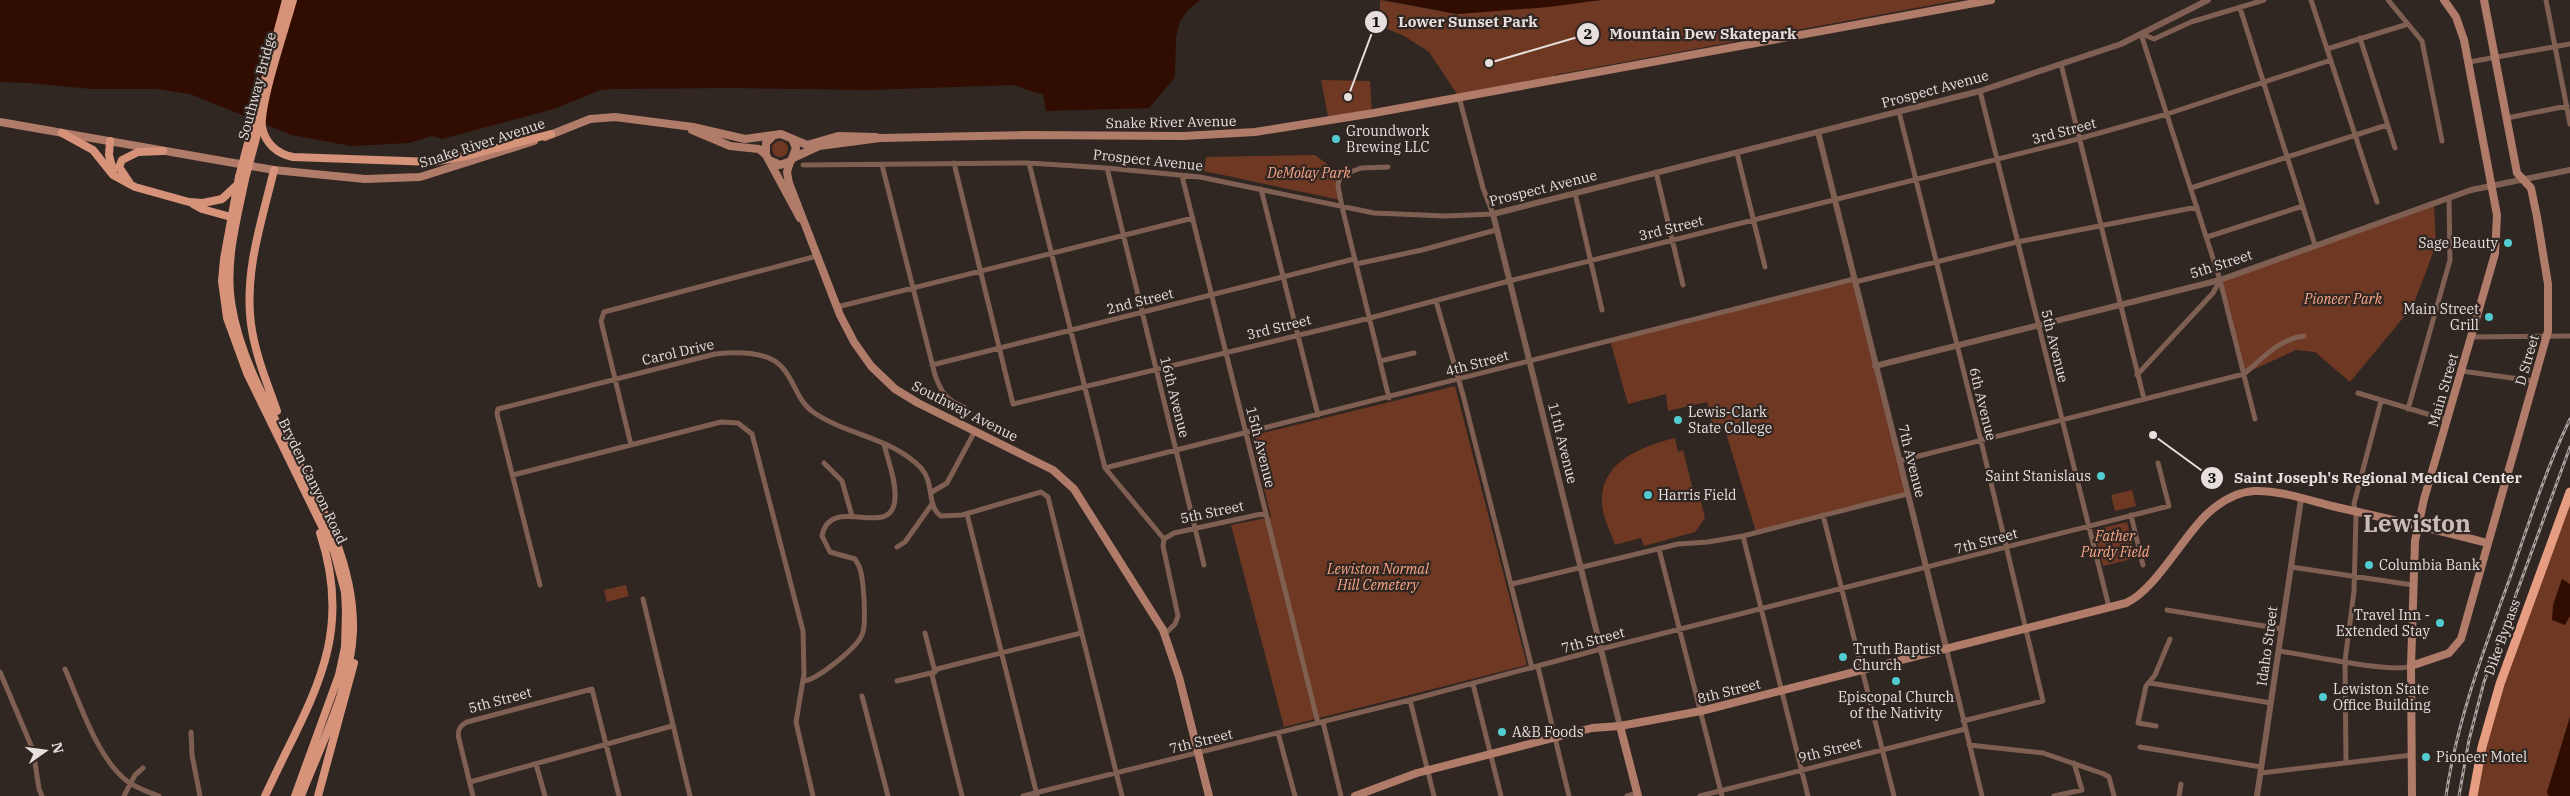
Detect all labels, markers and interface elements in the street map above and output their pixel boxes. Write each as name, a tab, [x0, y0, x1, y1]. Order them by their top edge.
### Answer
callout: Lower Sunset Park	[1364, 7, 1548, 37]
text: 1	[1371, 12, 1381, 31]
text: Lower Sunset Park	[1398, 12, 1538, 31]
callout: Mountain Dew Skatepark	[1575, 19, 1807, 49]
text: 2	[1583, 24, 1593, 43]
text: Mountain Dew Skatepark	[1610, 24, 1797, 43]
street label: Southway Bridge	[234, 30, 280, 142]
street label: Prospect Avenue	[1879, 66, 1991, 112]
street label: Snake River Avenue	[1105, 112, 1237, 132]
street label: Snake River Avenue	[417, 114, 547, 172]
street label: 3rd Street	[2030, 114, 2098, 148]
place label: Groundwork Brewing LLC	[1346, 122, 1430, 156]
marker: Groundwork Brewing LLC	[1330, 133, 1342, 145]
street label: Prospect Avenue	[1092, 145, 1204, 175]
park label: DeMolay Park	[1266, 164, 1351, 182]
street label: Prospect Avenue	[1487, 166, 1599, 210]
street label: 3rd Street	[1637, 211, 1705, 245]
place label: Sage Beauty	[2418, 234, 2499, 252]
marker: Sage Beauty	[2502, 237, 2514, 249]
street label: 5th Street	[2187, 245, 2255, 283]
street label: 2nd Street	[1105, 284, 1175, 318]
park label: Pioneer Park	[2303, 290, 2383, 308]
place label: Main Street Grill	[2403, 300, 2479, 334]
street label: 5th Avenue	[2037, 308, 2073, 384]
street label: 3rd Street	[1245, 310, 1313, 344]
marker: Main Street Grill	[2483, 311, 2495, 323]
street label: D Street	[2511, 332, 2543, 388]
street label: Carol Drive	[640, 335, 716, 369]
street label: 4th Street	[1443, 346, 1511, 380]
street label: Main Street	[2424, 351, 2462, 429]
street label: 16th Avenue	[1156, 355, 1194, 439]
street label: 6th Avenue	[1965, 366, 2001, 442]
street label: Southway Avenue	[909, 377, 1021, 445]
street label: 11th Avenue	[1544, 401, 1582, 485]
place label: Lewis-Clark State College	[1688, 403, 1772, 437]
street label: 15th Avenue	[1242, 405, 1280, 489]
marker: Lewis-Clark State College	[1672, 414, 1684, 426]
street label: Bryden Canyon Road	[275, 415, 351, 547]
street label: 7th Avenue	[1894, 423, 1930, 499]
callout: Saint Joseph's Regional Medical Center	[2199, 463, 2532, 493]
place label: Saint Stanislaus	[1985, 467, 2091, 485]
text: 3	[2207, 468, 2217, 487]
text: Saint Joseph's Regional Medical Center	[2234, 468, 2523, 487]
marker: Saint Stanislaus	[2095, 470, 2107, 482]
place label: Harris Field	[1658, 486, 1737, 504]
marker: Harris Field	[1642, 489, 1654, 501]
street label: 5th Street	[1179, 496, 1246, 528]
district label: Lewiston	[2363, 507, 2471, 539]
street label: 7th Street	[1952, 524, 2020, 558]
park label: Father Purdy Field	[2080, 527, 2150, 561]
place label: Columbia Bank	[2379, 556, 2481, 574]
marker: Columbia Bank	[2363, 559, 2375, 571]
park label: Lewiston Normal Hill Cemetery	[1326, 560, 1430, 594]
street label: Dike Bypass	[2480, 596, 2524, 678]
street label: Idaho Street	[2253, 605, 2282, 687]
place label: Travel Inn - Extended Stay	[2336, 606, 2431, 640]
marker: Travel Inn - Extended Stay	[2434, 617, 2446, 629]
street label: 7th Street	[1559, 623, 1627, 657]
place label: Truth Baptist Church	[1853, 640, 1941, 674]
marker: Truth Baptist Church	[1837, 651, 1849, 663]
street label: 8th Street	[1695, 674, 1763, 708]
marker: Episcopal Church of the Nativity	[1890, 675, 1902, 687]
place label: Lewiston State Office Building	[2333, 680, 2431, 714]
street label: 5th Street	[466, 683, 534, 717]
place label: Episcopal Church of the Nativity	[1838, 688, 1954, 722]
marker: Lewiston State Office Building	[2317, 691, 2329, 703]
place label: A&B Foods	[1512, 723, 1584, 741]
street label: 7th Street	[1167, 724, 1235, 758]
north arrow	[20, 726, 70, 776]
marker: A&B Foods	[1496, 726, 1508, 738]
street label: 9th Street	[1796, 733, 1864, 767]
text: N	[48, 740, 68, 755]
place label: Pioneer Motel	[2436, 748, 2527, 766]
marker: Pioneer Motel	[2420, 751, 2432, 763]

